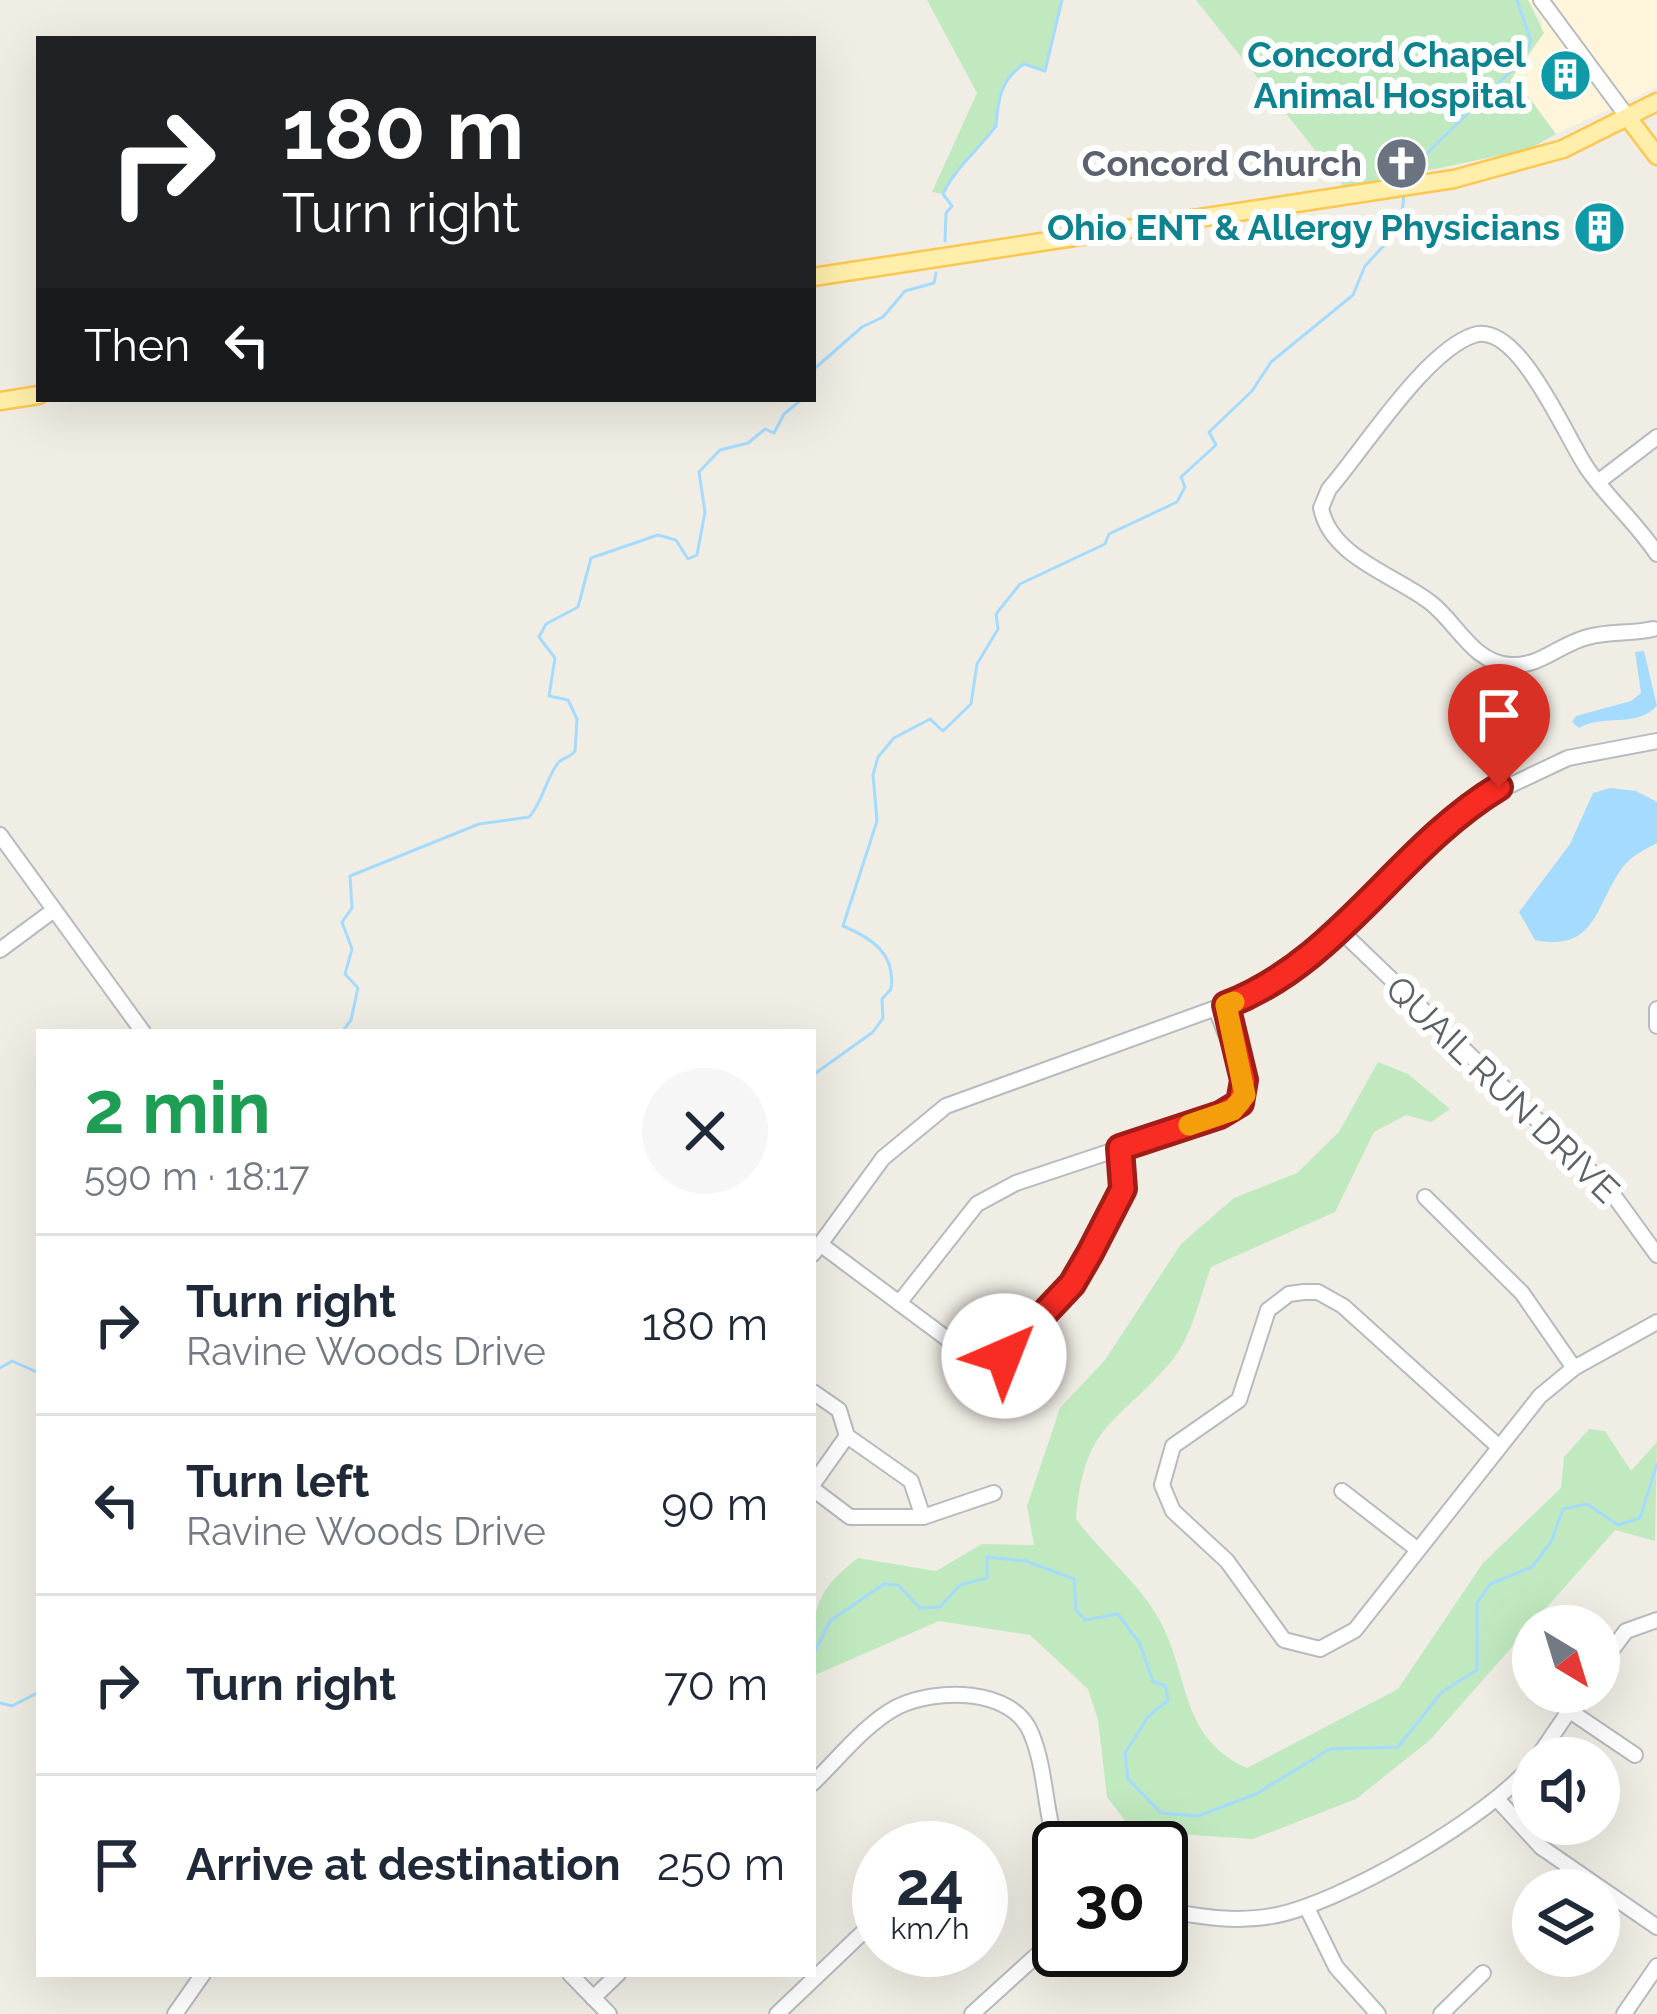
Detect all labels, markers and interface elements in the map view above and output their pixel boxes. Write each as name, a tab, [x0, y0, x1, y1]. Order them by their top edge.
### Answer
place label: Concord Chapel Animal Hospital	[1247, 33, 1527, 116]
building icon: Concord Chapel Animal Hospital	[1537, 47, 1593, 103]
text: 180 m	[282, 80, 524, 179]
icon: right	[84, 84, 240, 240]
church icon: Concord Church	[1373, 135, 1429, 191]
place label: Concord Church	[1082, 142, 1362, 184]
text: Turn right	[282, 181, 520, 245]
building icon: Ohio ENT & Allergy Physicians	[1571, 199, 1627, 255]
place label: Ohio ENT & Allergy Physicians	[1047, 206, 1560, 248]
icon: left	[214, 312, 280, 378]
text: Then	[84, 319, 190, 372]
pin	[1448, 664, 1550, 787]
icon: arrive	[1466, 682, 1532, 748]
street label: QUAIL RUN DRIVE	[1378, 967, 1628, 1211]
text: 2 min	[84, 1065, 271, 1150]
button: close	[642, 1068, 768, 1194]
text: 590 m · 18:17	[84, 1153, 310, 1199]
text: Turn right	[186, 1275, 396, 1328]
icon: right	[84, 1292, 150, 1358]
position arrow	[941, 1293, 1067, 1419]
text: 180 m	[642, 1298, 768, 1351]
text: Ravine Woods Drive	[186, 1328, 546, 1374]
text: Turn left	[186, 1455, 369, 1508]
icon: left	[84, 1472, 150, 1538]
text: 90 m	[661, 1478, 768, 1531]
text: Ravine Woods Drive	[186, 1508, 546, 1554]
north arrow	[1512, 1605, 1620, 1713]
map controls	[1512, 1605, 1620, 1977]
icon: right	[84, 1652, 150, 1718]
text: Turn right	[186, 1658, 396, 1711]
text: 70 m	[664, 1658, 768, 1711]
button: sound	[1512, 1737, 1620, 1845]
speed limit sign: 30	[1032, 1821, 1188, 1977]
icon: arrive	[84, 1832, 150, 1898]
text: Arrive at destination	[186, 1838, 621, 1891]
text: 250 m	[657, 1838, 785, 1891]
text: 24	[896, 1849, 964, 1919]
button: layers	[1512, 1869, 1620, 1977]
text: km/h	[890, 1911, 970, 1946]

